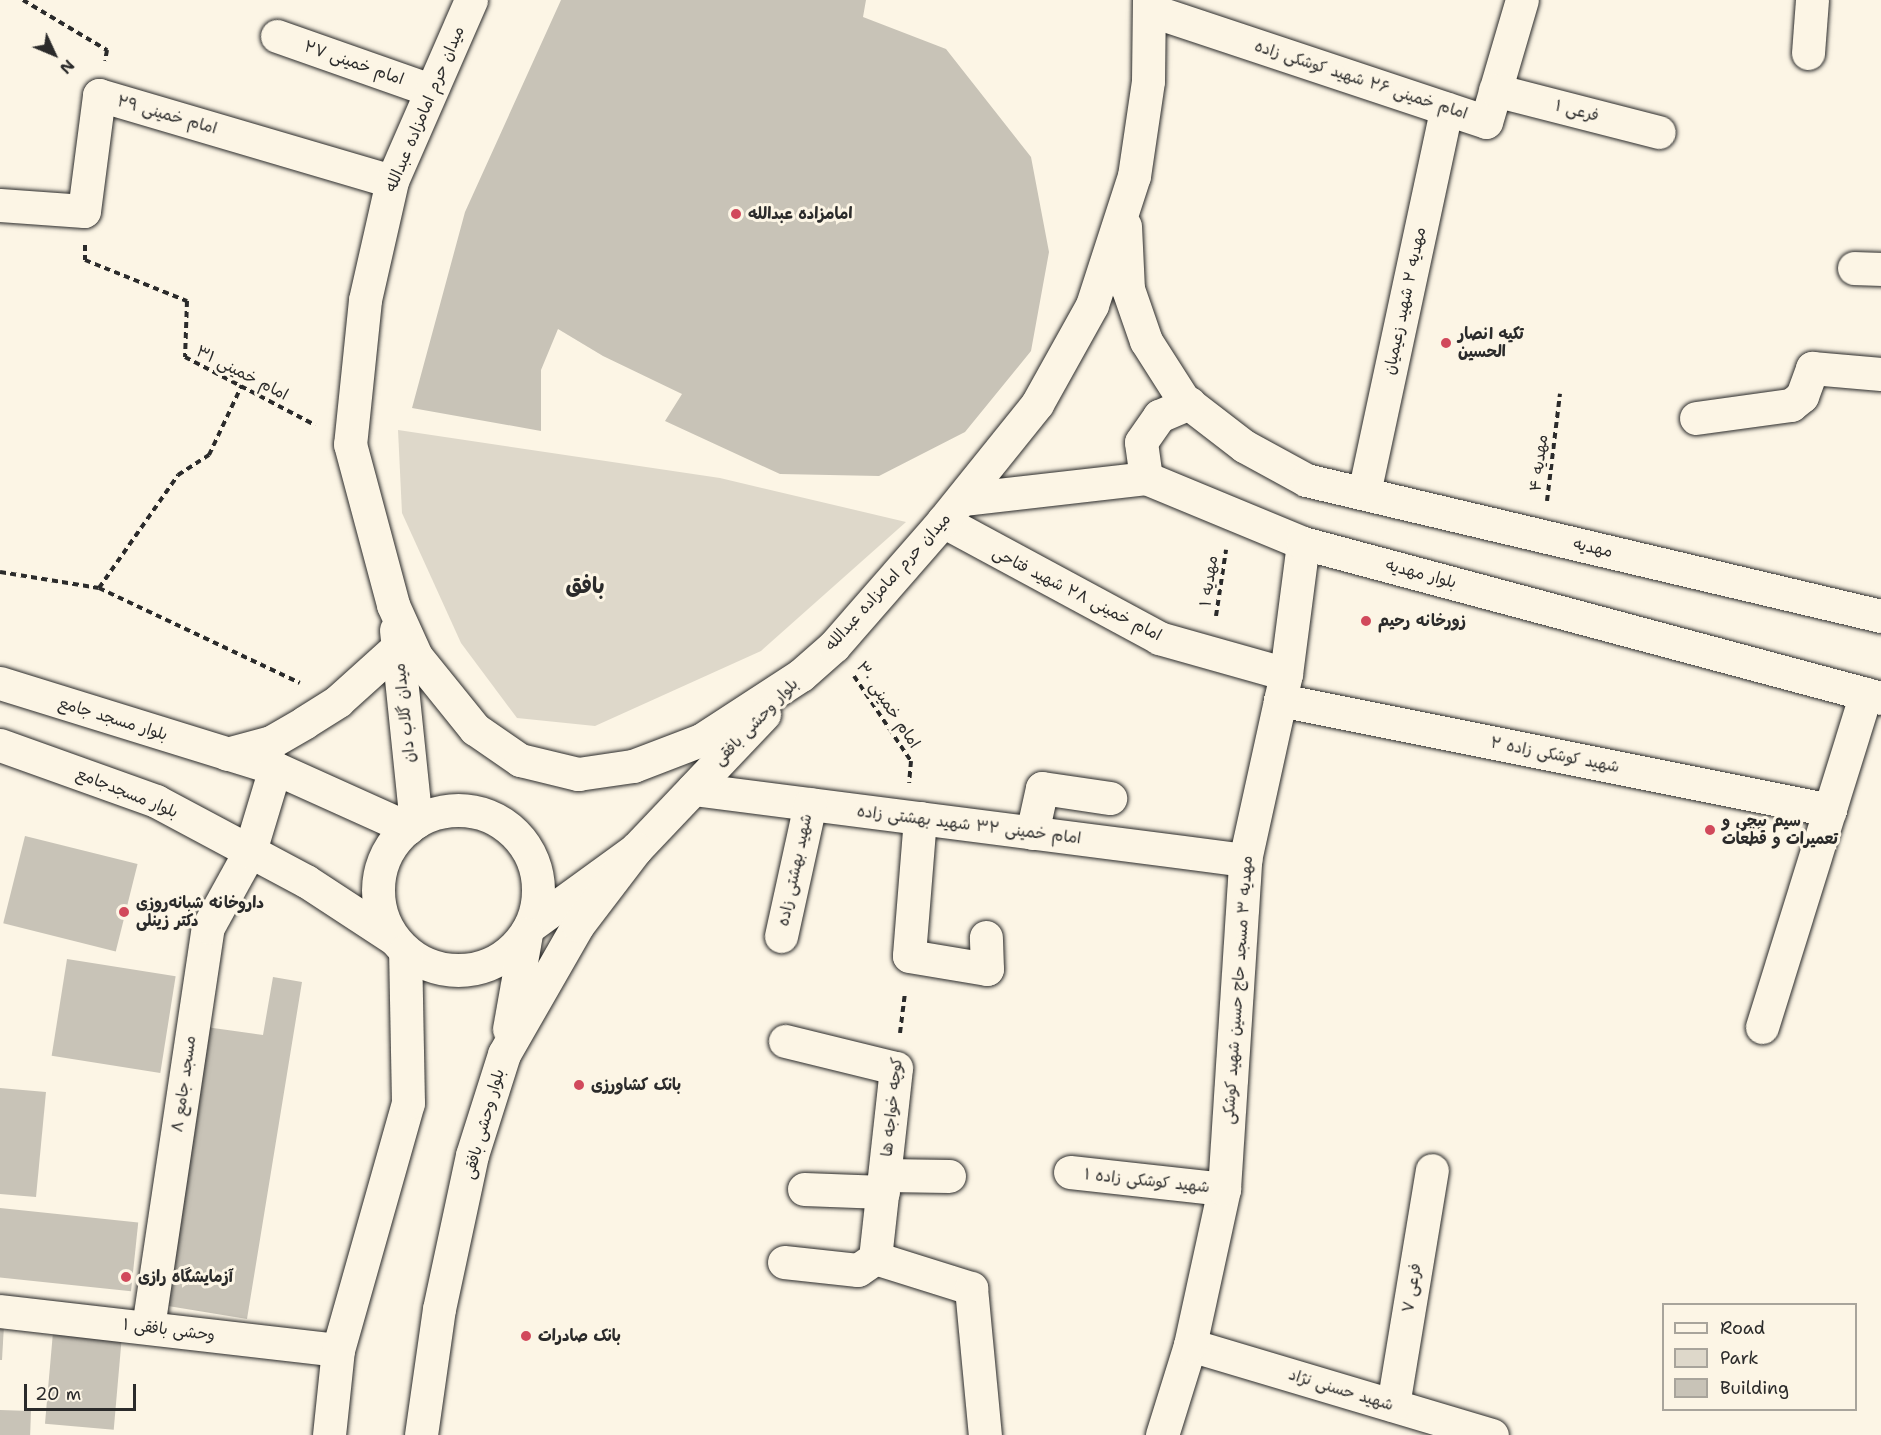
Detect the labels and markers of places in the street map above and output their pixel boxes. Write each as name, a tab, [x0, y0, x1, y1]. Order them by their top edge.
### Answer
place label: امامزاده عبدالله	[748, 204, 852, 224]
marker: امامزاده عبدالله	[729, 207, 743, 221]
place label: تکیه انصار الحسین	[1458, 324, 1524, 362]
marker: تکیه انصار الحسین	[1439, 336, 1453, 350]
place label: زورخانه رحیم	[1378, 611, 1466, 631]
marker: زورخانه رحیم	[1359, 614, 1373, 628]
place label: سیم پیچی و تعمیرات و قطعات	[1722, 811, 1838, 849]
marker: سیم پیچی و تعمیرات و قطعات	[1703, 823, 1717, 837]
place label: داروخانه شبانه‌روزی دکتر زینلی	[136, 893, 264, 931]
marker: داروخانه شبانه‌روزی دکتر زینلی	[117, 905, 131, 919]
place label: بانک کشاورزی	[591, 1075, 681, 1095]
marker: بانک کشاورزی	[572, 1078, 586, 1092]
place label: آزمایشگاه رازی	[138, 1267, 233, 1287]
marker: آزمایشگاه رازی	[119, 1270, 133, 1284]
place label: بانک صادرات	[538, 1326, 621, 1346]
marker: بانک صادرات	[519, 1329, 533, 1343]

